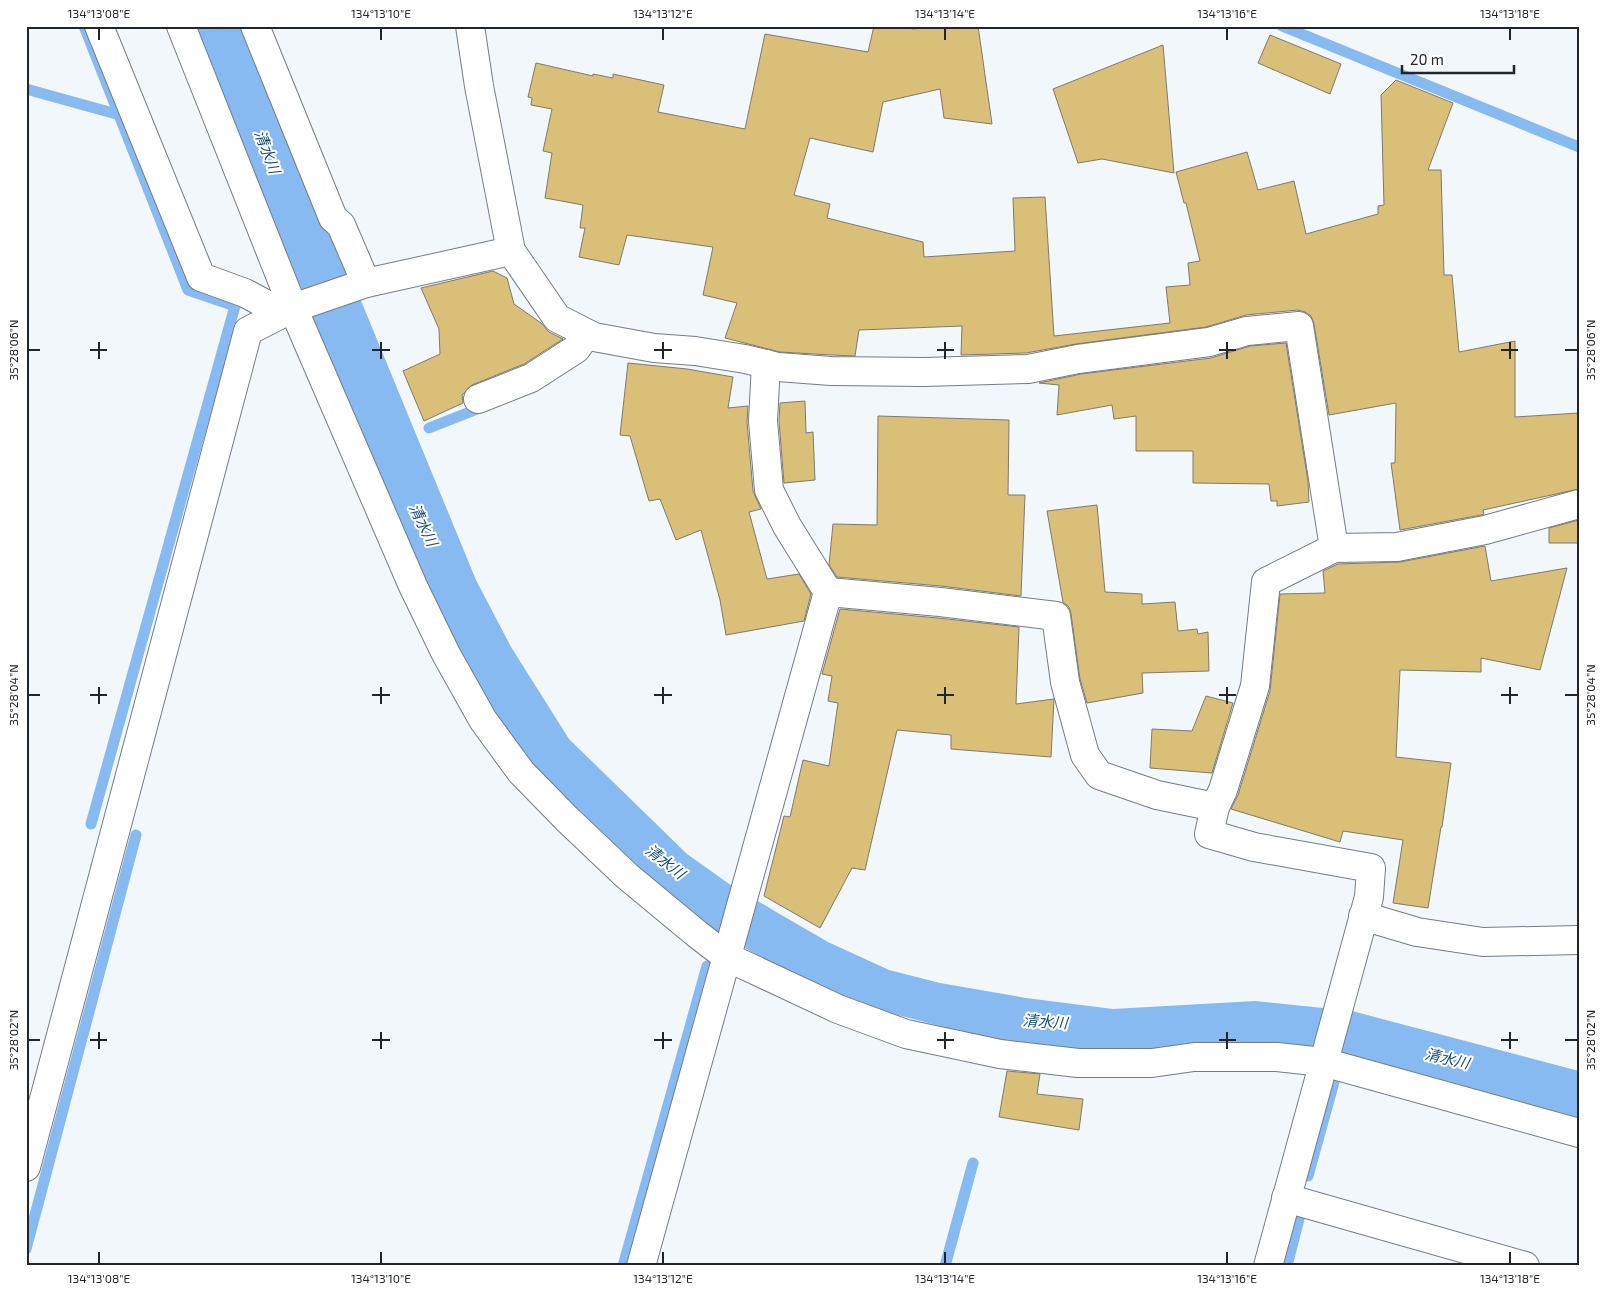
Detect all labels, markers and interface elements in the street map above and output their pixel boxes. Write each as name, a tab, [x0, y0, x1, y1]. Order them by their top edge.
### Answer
text: 134°13'08"E	[68, 6, 131, 20]
text: 134°13'10"E	[351, 6, 411, 20]
text: 134°13'12"E	[633, 6, 693, 20]
text: 134°13'14"E	[915, 6, 975, 20]
text: 134°13'16"E	[1197, 6, 1257, 20]
text: 134°13'18"E	[1480, 6, 1540, 20]
scale bar	[1402, 42, 1515, 74]
text: 20 m	[1410, 50, 1444, 68]
water label: 清水川	[251, 127, 285, 178]
text: 35°28'06"N	[6, 320, 20, 380]
text: 35°28'06"N	[1583, 320, 1597, 380]
water label: 清水川	[406, 500, 443, 551]
text: 35°28'04"N	[6, 664, 20, 726]
text: 35°28'04"N	[1583, 664, 1597, 726]
water label: 清水川	[642, 840, 690, 883]
text: 35°28'02"N	[6, 1010, 20, 1070]
water label: 清水川	[1022, 1010, 1070, 1032]
text: 35°28'02"N	[1583, 1010, 1597, 1070]
water label: 清水川	[1423, 1044, 1473, 1072]
text: 134°13'08"E	[68, 1271, 131, 1285]
text: 134°13'10"E	[351, 1271, 411, 1285]
text: 134°13'12"E	[633, 1271, 693, 1285]
text: 134°13'14"E	[915, 1271, 975, 1285]
text: 134°13'16"E	[1197, 1271, 1257, 1285]
text: 134°13'18"E	[1480, 1271, 1540, 1285]

